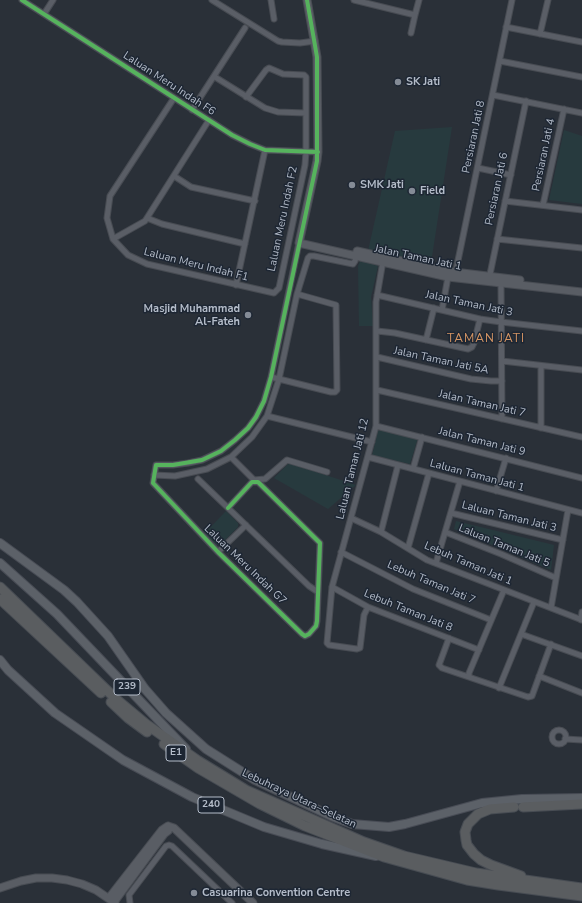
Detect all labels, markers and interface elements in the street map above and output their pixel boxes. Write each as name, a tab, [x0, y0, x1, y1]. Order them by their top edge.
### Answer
street label: Laluan Meru Indah F6	[120, 49, 218, 119]
place label: SK Jati	[406, 75, 440, 89]
marker: SK Jati	[393, 77, 403, 87]
street label: Persiaran Jati 8	[460, 99, 488, 175]
street label: Persiaran Jati 4	[530, 117, 558, 193]
street label: Persiaran Jati 6	[483, 151, 511, 227]
street label: Laluan Meru Indah F2	[265, 165, 301, 273]
place label: SMK Jati	[360, 178, 404, 192]
marker: SMK Jati	[347, 180, 357, 190]
place label: Field	[420, 184, 445, 198]
marker: Field	[407, 186, 417, 196]
street label: Jalan Taman Jati 1	[373, 242, 463, 274]
street label: Laluan Meru Indah F1	[142, 246, 250, 284]
street label: Jalan Taman Jati 3	[424, 288, 514, 320]
place label: Masjid Muhammad Al-Fateh	[144, 302, 240, 328]
marker: Masjid Muhammad Al-Fateh	[243, 310, 253, 320]
district label: TAMAN JATI	[447, 332, 525, 346]
street label: Jalan Taman Jati 5A	[392, 344, 490, 378]
street label: Jalan Taman Jati 7	[437, 388, 527, 420]
street label: Laluan Taman Jati 12	[334, 417, 372, 521]
street label: Jalan Taman Jati 9	[437, 425, 527, 459]
street label: Laluan Taman Jati 1	[428, 457, 526, 495]
street label: Laluan Taman Jati 3	[460, 499, 558, 535]
street label: Laluan Meru Indah G7	[201, 522, 289, 608]
street label: Laluan Taman Jati 5	[456, 522, 552, 570]
street label: Lebuh Taman Jati 1	[422, 539, 514, 589]
street label: Lebuh Taman Jati 7	[385, 558, 477, 608]
street label: Lebuh Taman Jati 8	[362, 587, 454, 635]
road number: 239	[114, 679, 140, 695]
road number: E1	[166, 745, 186, 761]
street label: Lebuhraya Utara–Selatan	[240, 767, 358, 831]
road number: 240	[198, 797, 224, 813]
place label: Casuarina Convention Centre	[202, 886, 350, 900]
marker: Casuarina Convention Centre	[189, 888, 199, 898]

